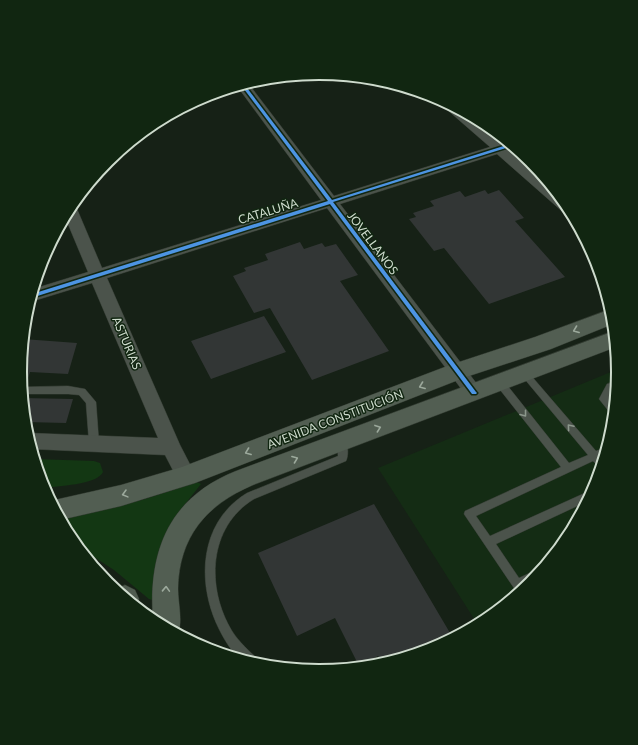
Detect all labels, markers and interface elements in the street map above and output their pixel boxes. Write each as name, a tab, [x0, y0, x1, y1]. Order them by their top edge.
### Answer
street label: CATALUÑA	[236, 195, 300, 227]
street label: JOVELLANOS	[344, 208, 402, 278]
street label: ASTURIAS	[109, 314, 145, 372]
one-way arrow	[573, 326, 580, 334]
one-way arrow	[418, 381, 425, 389]
street label: AVENIDA CONSTITUCIÓN	[265, 386, 405, 452]
one-way arrow	[520, 409, 527, 416]
one-way arrow	[375, 424, 382, 432]
one-way arrow	[567, 424, 574, 431]
one-way arrow	[245, 448, 252, 456]
one-way arrow	[291, 456, 299, 464]
one-way arrow	[122, 490, 129, 498]
one-way arrow	[161, 586, 170, 592]

